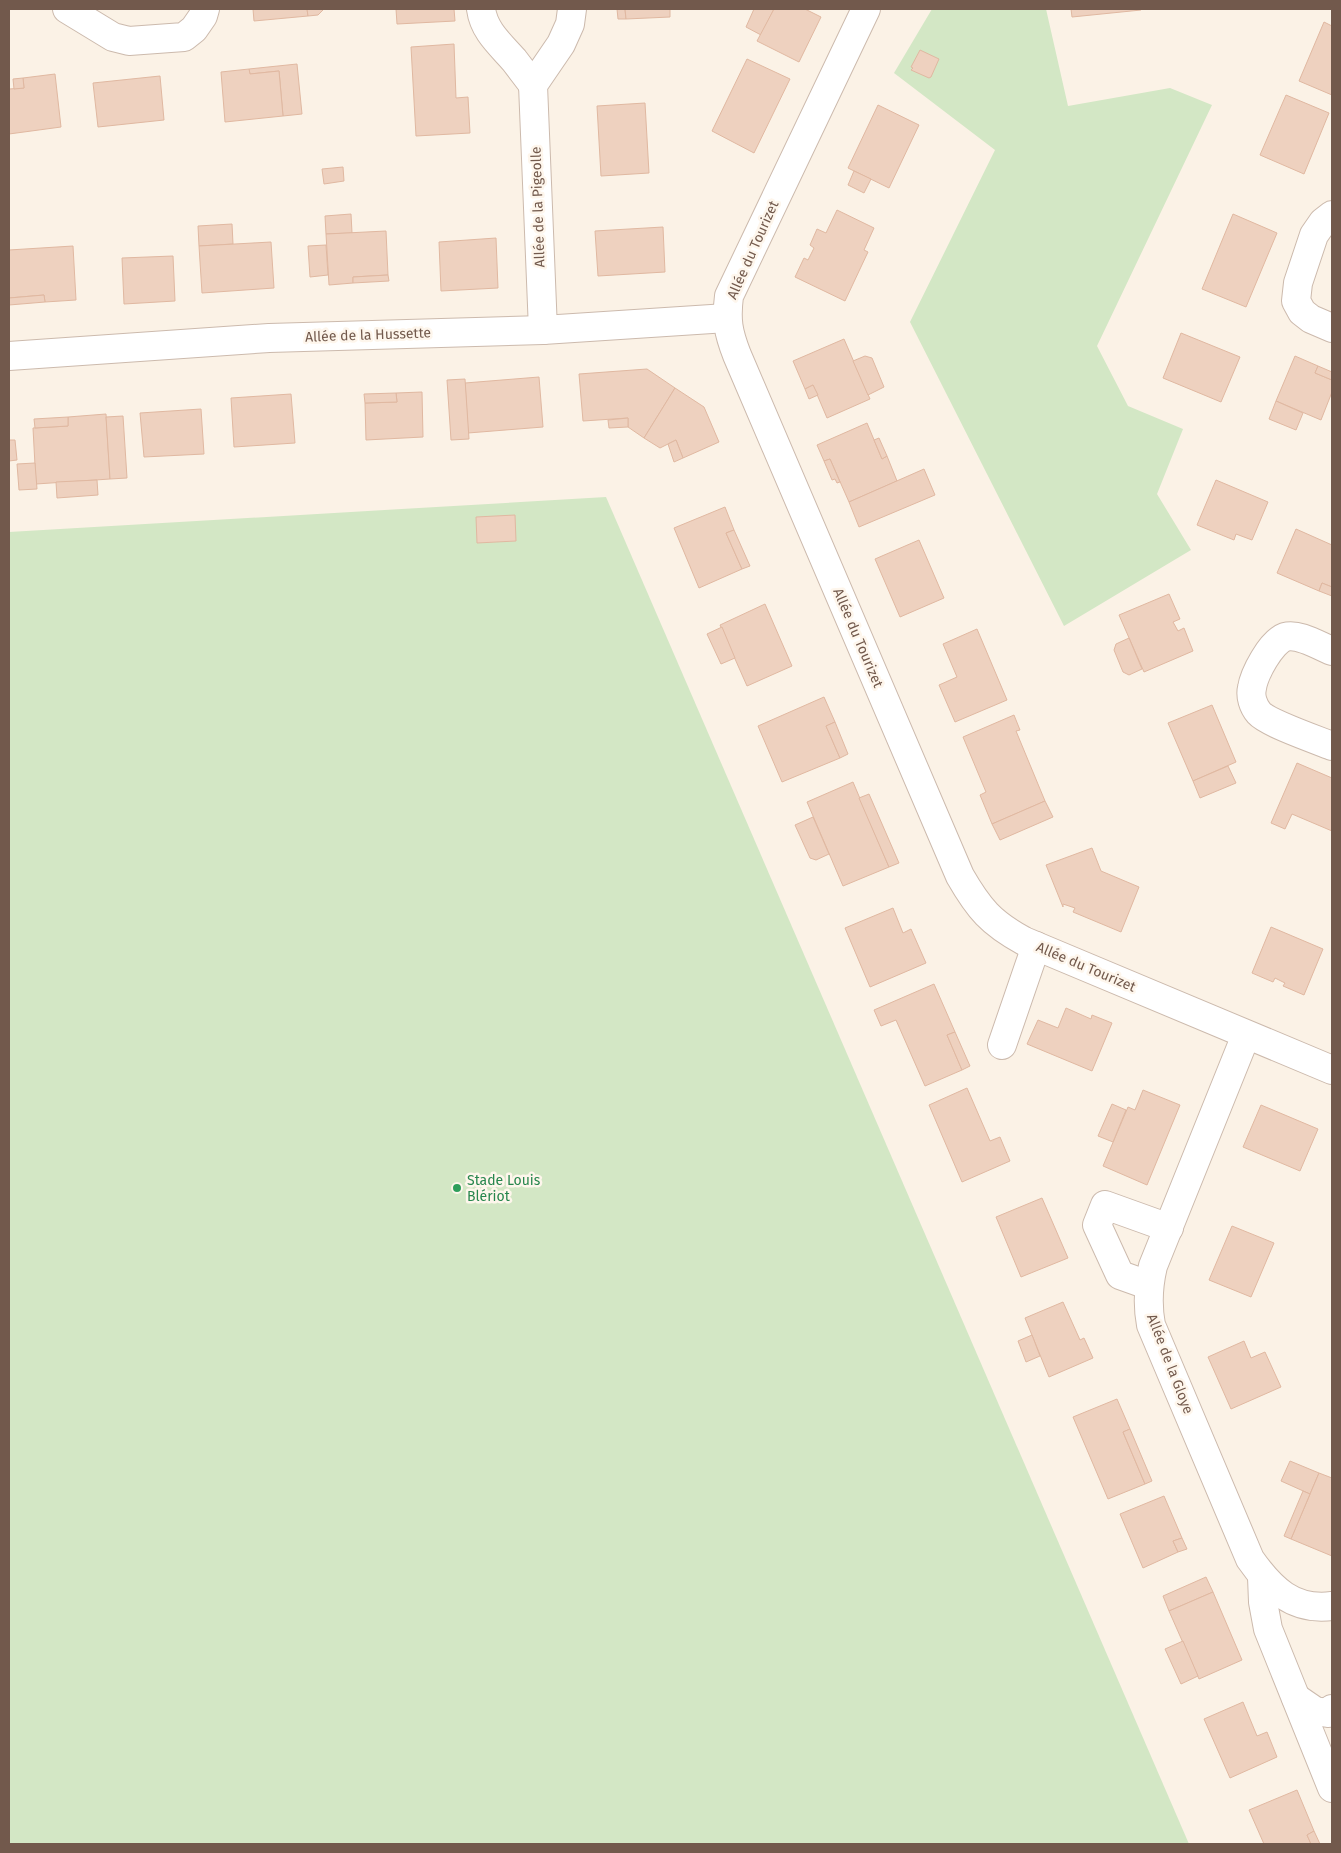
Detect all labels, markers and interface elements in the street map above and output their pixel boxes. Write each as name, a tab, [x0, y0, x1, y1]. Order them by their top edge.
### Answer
street label: Allée de la Pigeolle	[527, 146, 549, 268]
street label: Allée du Tourizet	[724, 197, 783, 302]
street label: Allée de la Hussette	[305, 324, 431, 346]
street label: Allée du Tourizet	[829, 586, 887, 691]
street label: Allée du Tourizet	[1034, 938, 1139, 996]
place label: Stade Louis Blériot	[467, 1172, 541, 1205]
marker: Stade Louis Blériot	[451, 1182, 463, 1194]
street label: Allée de la Gloye	[1143, 1312, 1197, 1416]

